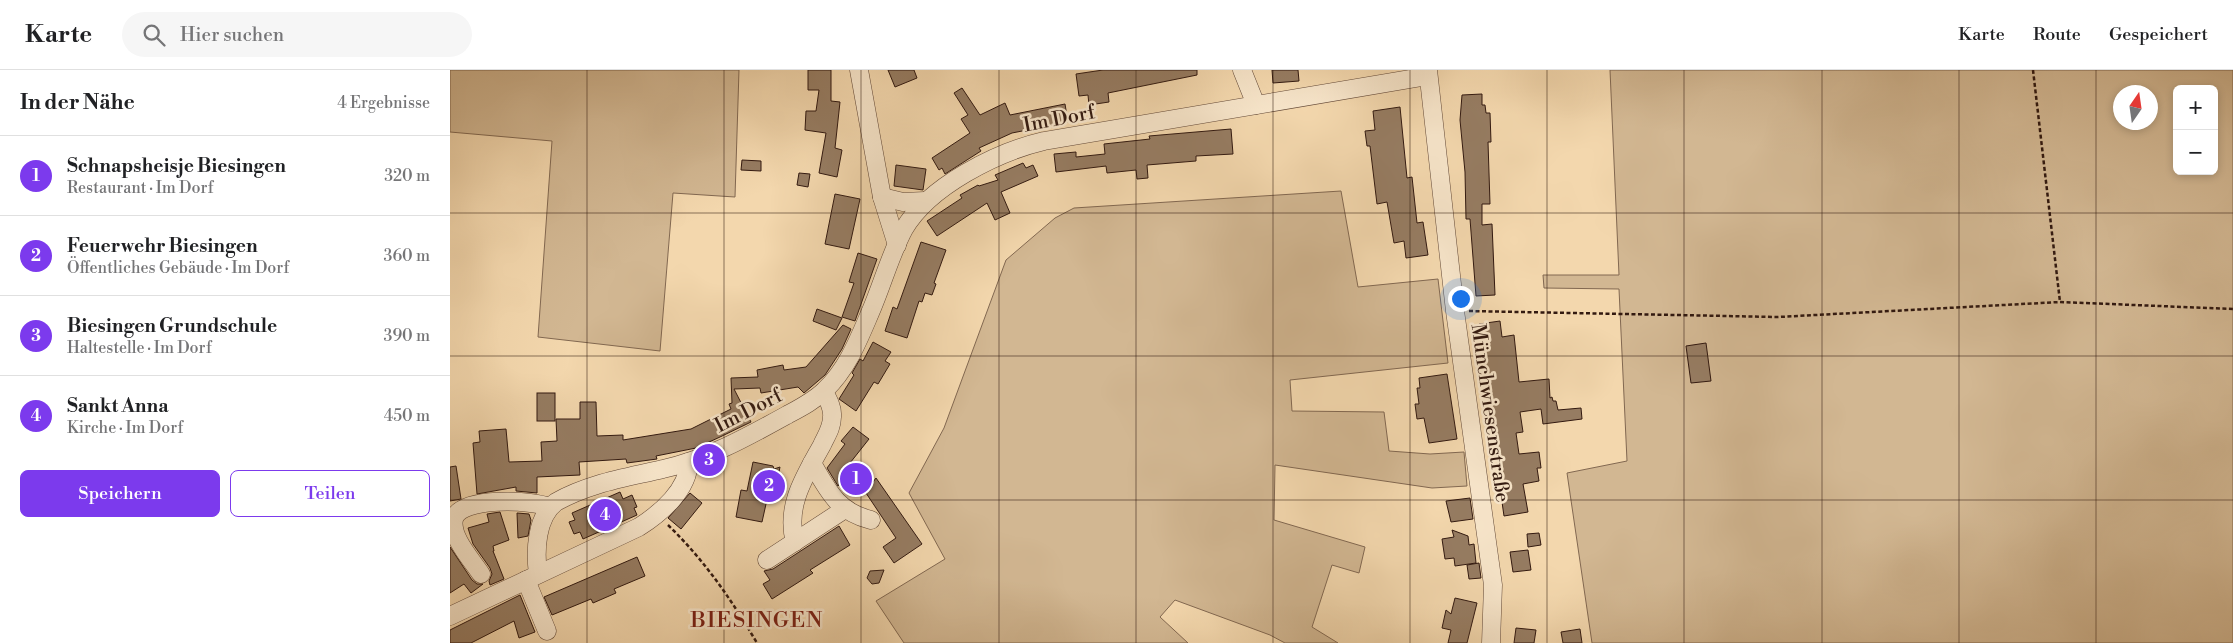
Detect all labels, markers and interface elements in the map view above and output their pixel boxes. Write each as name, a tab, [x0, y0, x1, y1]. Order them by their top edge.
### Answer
search box	[122, 12, 472, 57]
text: Karte	[25, 20, 92, 50]
icon: search	[140, 21, 168, 49]
text: Hier suchen	[180, 23, 284, 47]
text: Karte	[1958, 23, 2005, 46]
text: Route	[2033, 23, 2081, 46]
text: Gespeichert	[2109, 23, 2208, 46]
north arrow	[2113, 85, 2158, 130]
map controls	[2173, 85, 2218, 175]
button: +	[2173, 85, 2218, 130]
text: In der Nähe	[20, 90, 135, 116]
text: 4 Ergebnisse	[337, 93, 430, 113]
street label: Im Dorf	[1021, 100, 1098, 139]
button: −	[2173, 130, 2218, 175]
text: Schnapsheisje Biesingen	[67, 154, 286, 178]
text: 1	[32, 166, 40, 186]
text: 320 m	[384, 166, 430, 186]
text: Restaurant · Im Dorf	[67, 178, 214, 198]
text: Feuerwehr Biesingen	[67, 234, 258, 258]
text: 2	[31, 246, 41, 266]
text: 360 m	[384, 246, 430, 266]
text: Öffentliches Gebäude · Im Dorf	[67, 258, 289, 278]
your location	[1448, 286, 1474, 312]
text: Biesingen Grundschule	[67, 314, 277, 338]
street label: Münchwiesenstraße	[1465, 322, 1514, 504]
text: 3	[31, 326, 41, 346]
text: 390 m	[384, 326, 430, 346]
text: Haltestelle · Im Dorf	[67, 338, 212, 358]
street label: Im Dorf	[711, 383, 787, 439]
text: Sankt Anna	[67, 394, 168, 418]
text: 4	[31, 406, 41, 426]
text: 450 m	[384, 406, 430, 426]
text: Kirche · Im Dorf	[67, 418, 183, 438]
pin: 3	[693, 441, 725, 479]
pin: 1	[840, 460, 872, 498]
pin: 2	[753, 467, 785, 505]
button: Speichern	[20, 470, 220, 517]
button: Teilen	[230, 470, 430, 517]
pin: 4	[589, 496, 621, 534]
district label: BIESINGEN	[690, 607, 823, 634]

